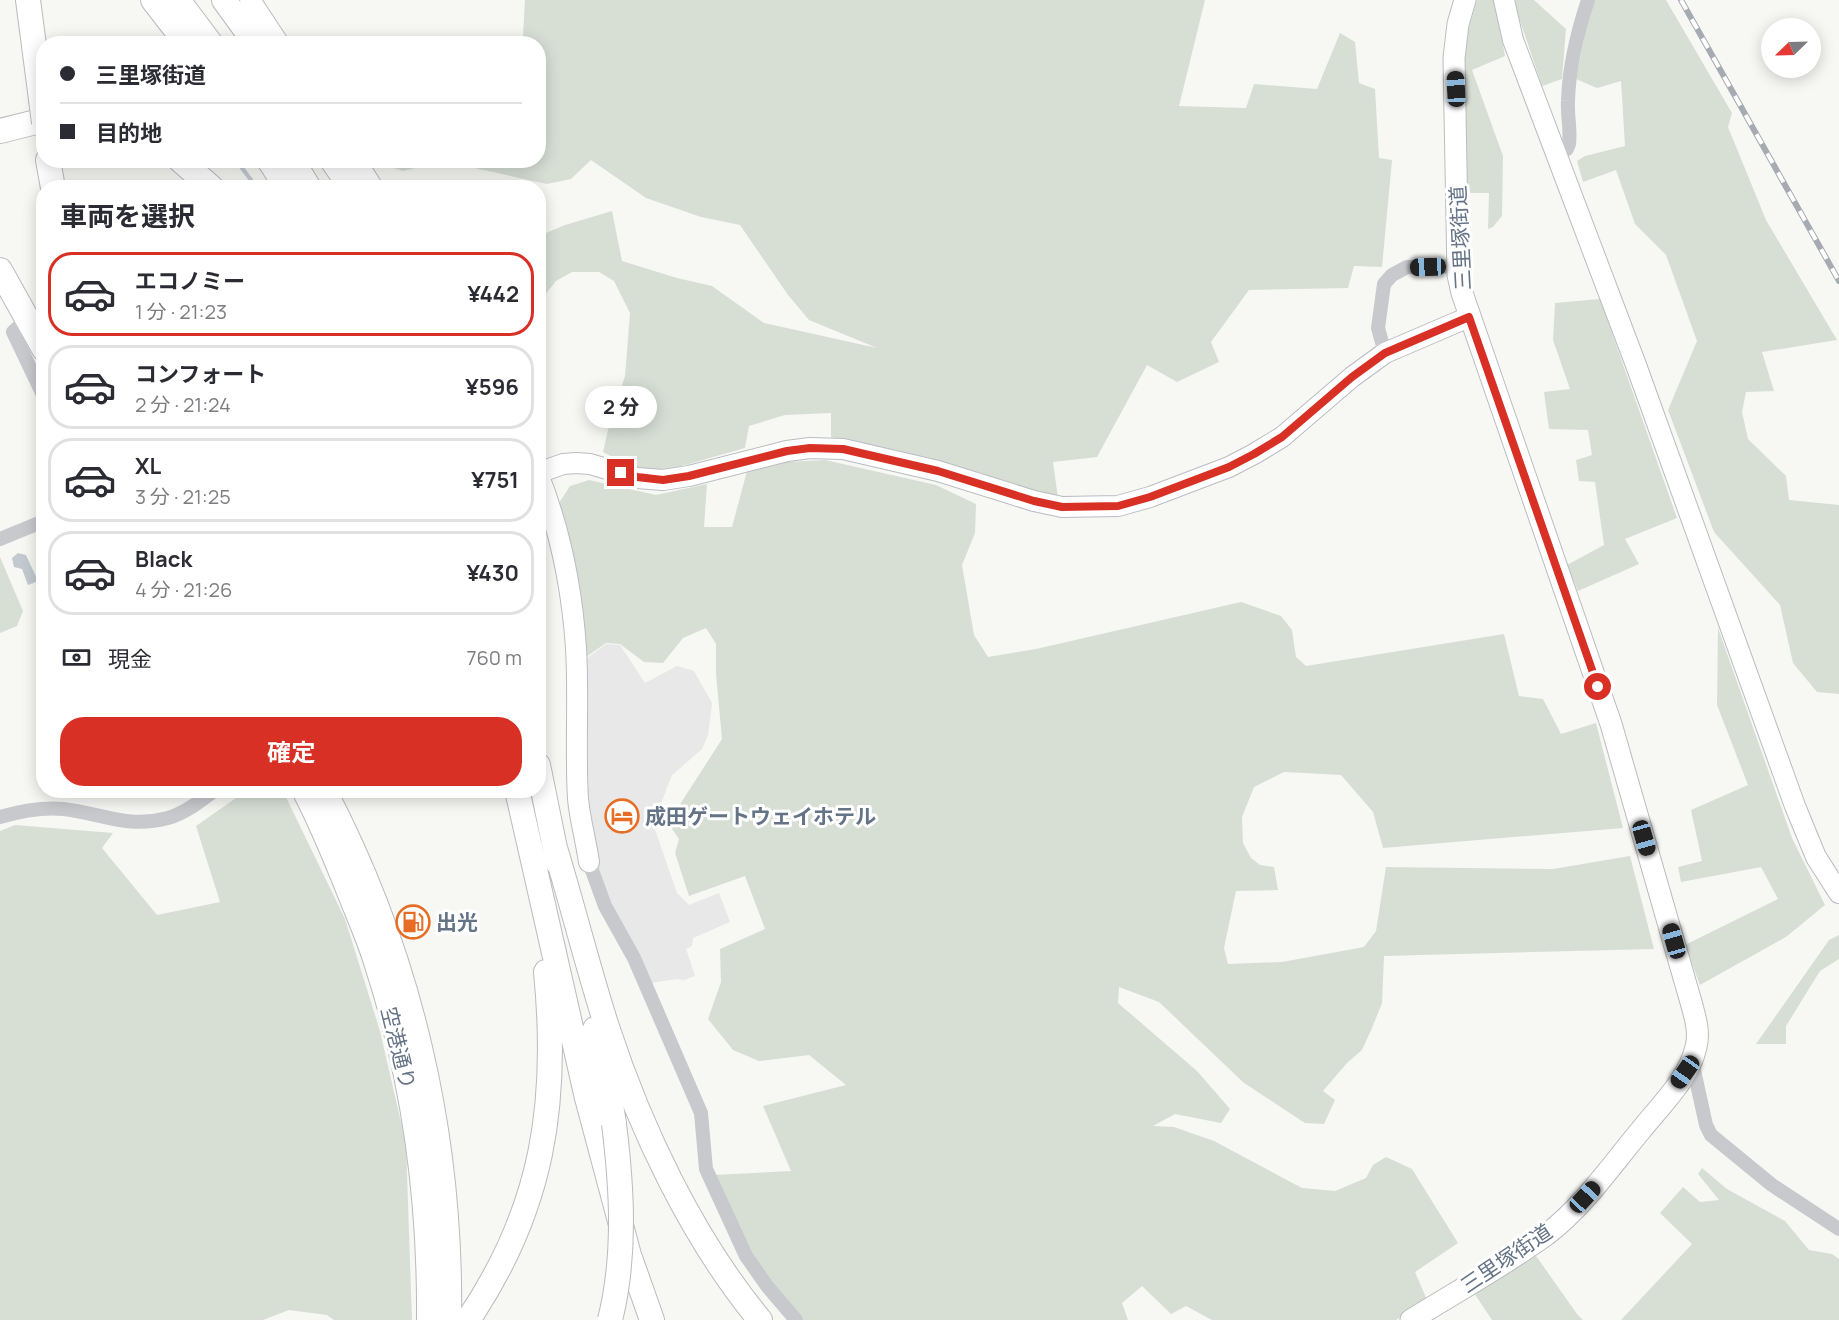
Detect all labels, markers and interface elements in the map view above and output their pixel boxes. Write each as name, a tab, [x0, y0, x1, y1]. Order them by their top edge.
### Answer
north arrow	[1761, 18, 1821, 78]
map controls	[1761, 18, 1821, 78]
text: 三里塚街道	[96, 60, 206, 90]
car	[1446, 71, 1466, 107]
text: 目的地	[96, 118, 162, 148]
street label: 三里塚街道	[1443, 185, 1477, 291]
text: 車両を選択	[60, 197, 195, 234]
car	[1410, 257, 1446, 277]
text: エコノミー	[135, 266, 245, 296]
icon: car	[63, 267, 117, 321]
text: ¥442	[467, 279, 519, 309]
text: 1 分 · 21:23	[135, 298, 227, 325]
text: コンフォート	[135, 359, 266, 389]
icon: car	[63, 360, 117, 414]
text: ¥596	[465, 372, 519, 402]
callout: 2 分	[585, 386, 657, 428]
text: 2 分 · 21:24	[135, 391, 231, 418]
text: 2 分	[603, 393, 639, 420]
text: XL	[135, 451, 161, 481]
icon: car	[63, 453, 117, 507]
route end	[607, 459, 634, 486]
text: ¥751	[471, 465, 519, 495]
text: 3 分 · 21:25	[135, 483, 231, 510]
text: Black	[135, 544, 192, 574]
icon: car	[63, 546, 117, 600]
text: ¥430	[466, 558, 519, 588]
text: 4 分 · 21:26	[135, 576, 232, 603]
icon: cash	[60, 641, 93, 674]
text: 現金	[108, 644, 152, 674]
text: 760 m	[466, 644, 522, 671]
route start	[1584, 673, 1611, 700]
button: 確定	[60, 717, 522, 786]
hotel icon: 成田ゲートウェイホテル	[604, 798, 640, 834]
place label: 成田ゲートウェイホテル	[645, 802, 876, 830]
car	[1630, 818, 1658, 858]
fuel station icon: 出光	[395, 904, 431, 940]
place label: 出光	[436, 908, 478, 936]
car	[1660, 921, 1688, 961]
street label: 空港通り	[375, 1004, 423, 1092]
car	[1667, 1052, 1703, 1092]
car	[1566, 1178, 1604, 1216]
street label: 三里塚街道	[1455, 1217, 1557, 1299]

